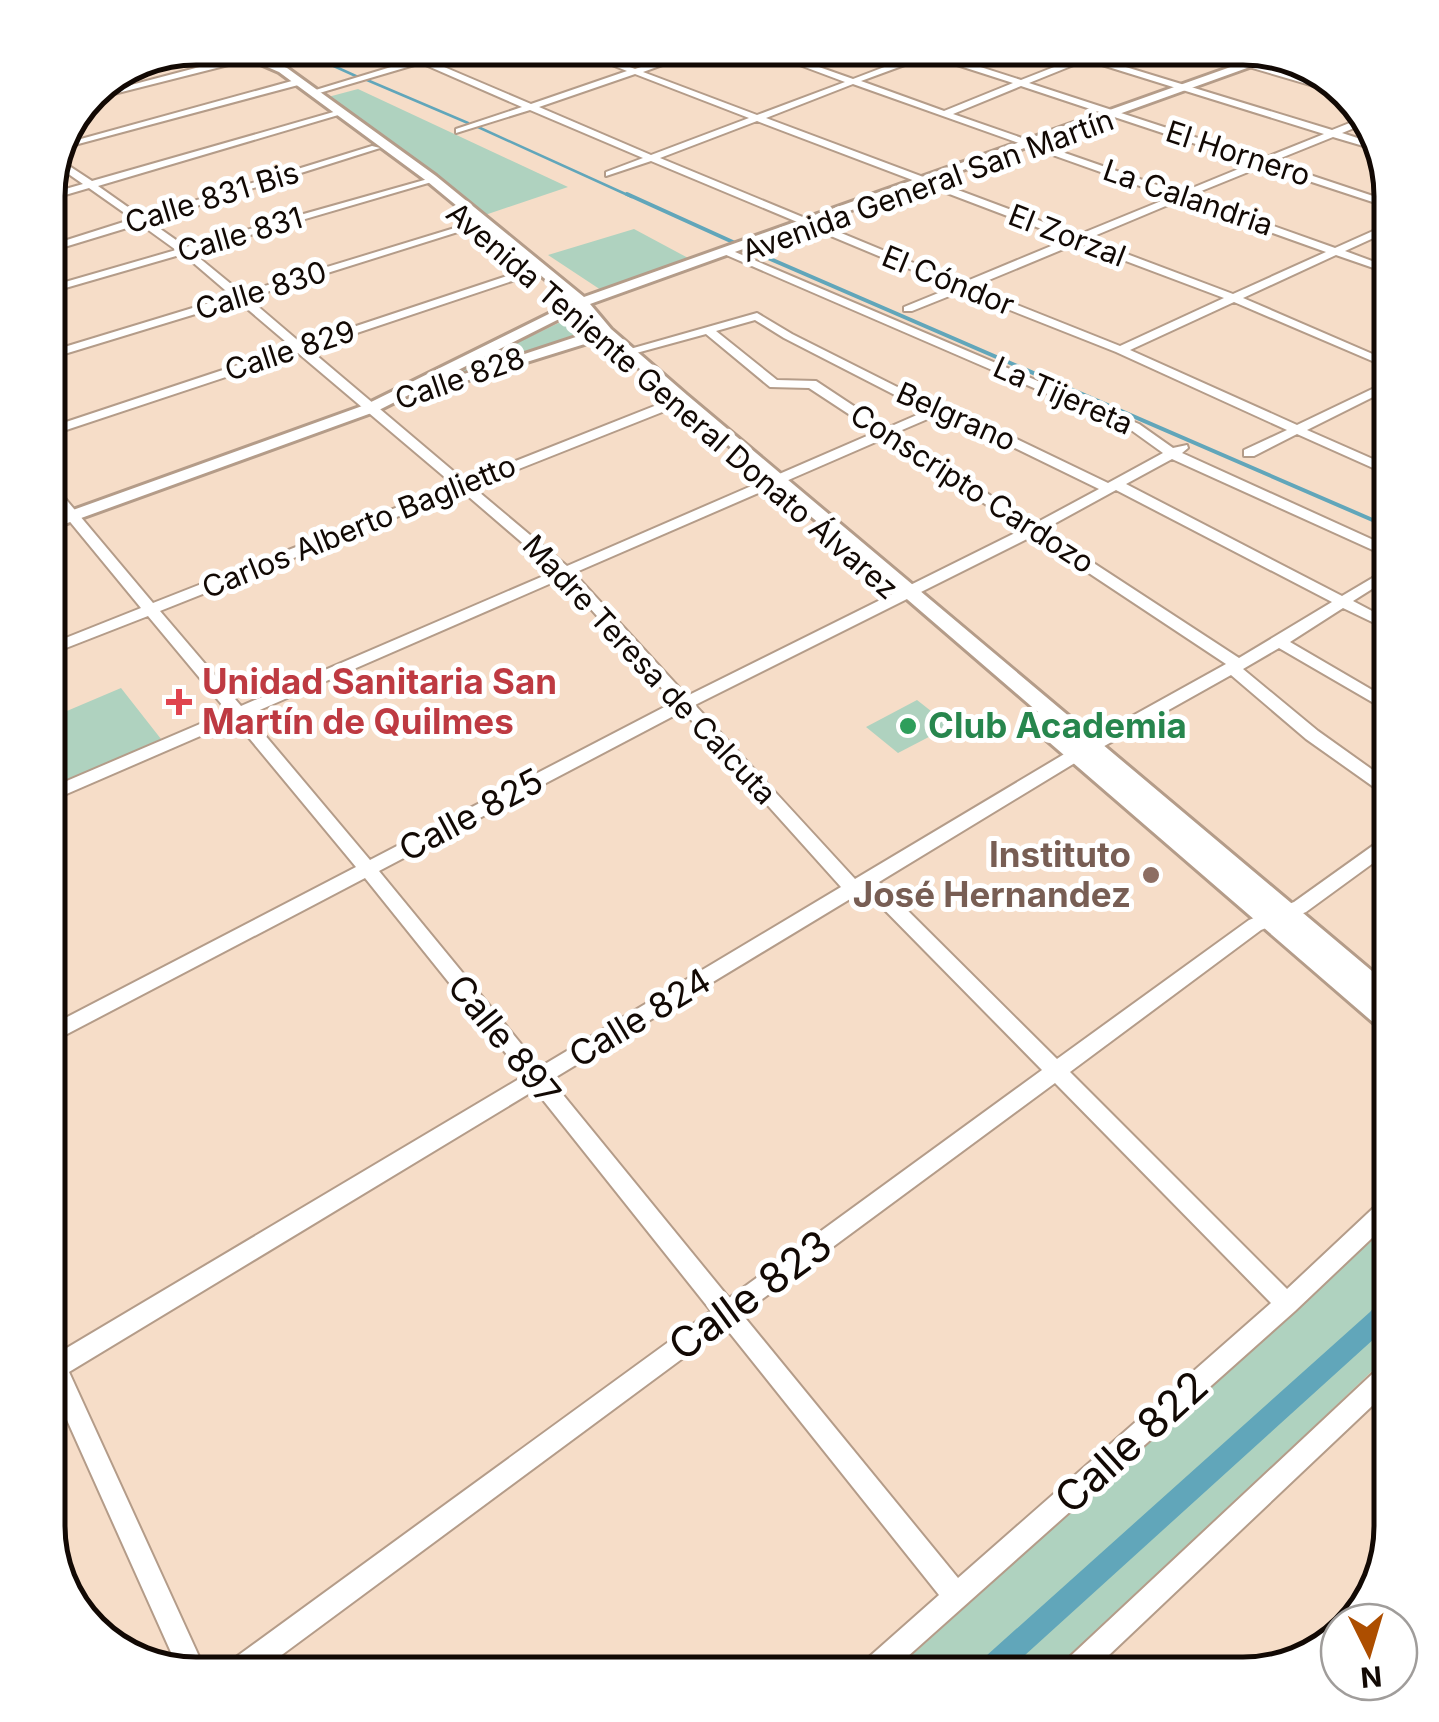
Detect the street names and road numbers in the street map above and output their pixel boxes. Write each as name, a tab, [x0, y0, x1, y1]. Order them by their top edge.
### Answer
street label: Avenida General San Martín	[737, 101, 1118, 269]
street label: El Hornero	[1162, 113, 1315, 193]
street label: La Calandria	[1099, 151, 1278, 243]
street label: Calle 831 Bis	[121, 155, 303, 241]
street label: Avenida Teniente General Donato Álvarez	[440, 194, 906, 606]
street label: El Zorzal	[1004, 196, 1131, 274]
street label: Calle 831	[173, 200, 307, 270]
street label: El Cóndor	[877, 237, 1020, 323]
street label: Calle 830	[191, 253, 331, 327]
street label: Calle 829	[220, 312, 359, 388]
street label: Calle 828	[390, 339, 529, 417]
street label: La Tijereta	[988, 348, 1139, 442]
street label: Belgrano	[891, 374, 1022, 458]
street label: Conscripto Cardozo	[844, 396, 1101, 580]
street label: Carlos Alberto Baglietto	[197, 447, 521, 606]
street label: Madre Teresa de Calcuta	[516, 527, 784, 811]
street label: Calle 825	[391, 759, 550, 869]
street label: Calle 824	[561, 959, 718, 1076]
street label: Calle 897	[440, 966, 570, 1113]
street label: Calle 823	[658, 1219, 841, 1371]
street label: Calle 822	[1044, 1360, 1218, 1524]

